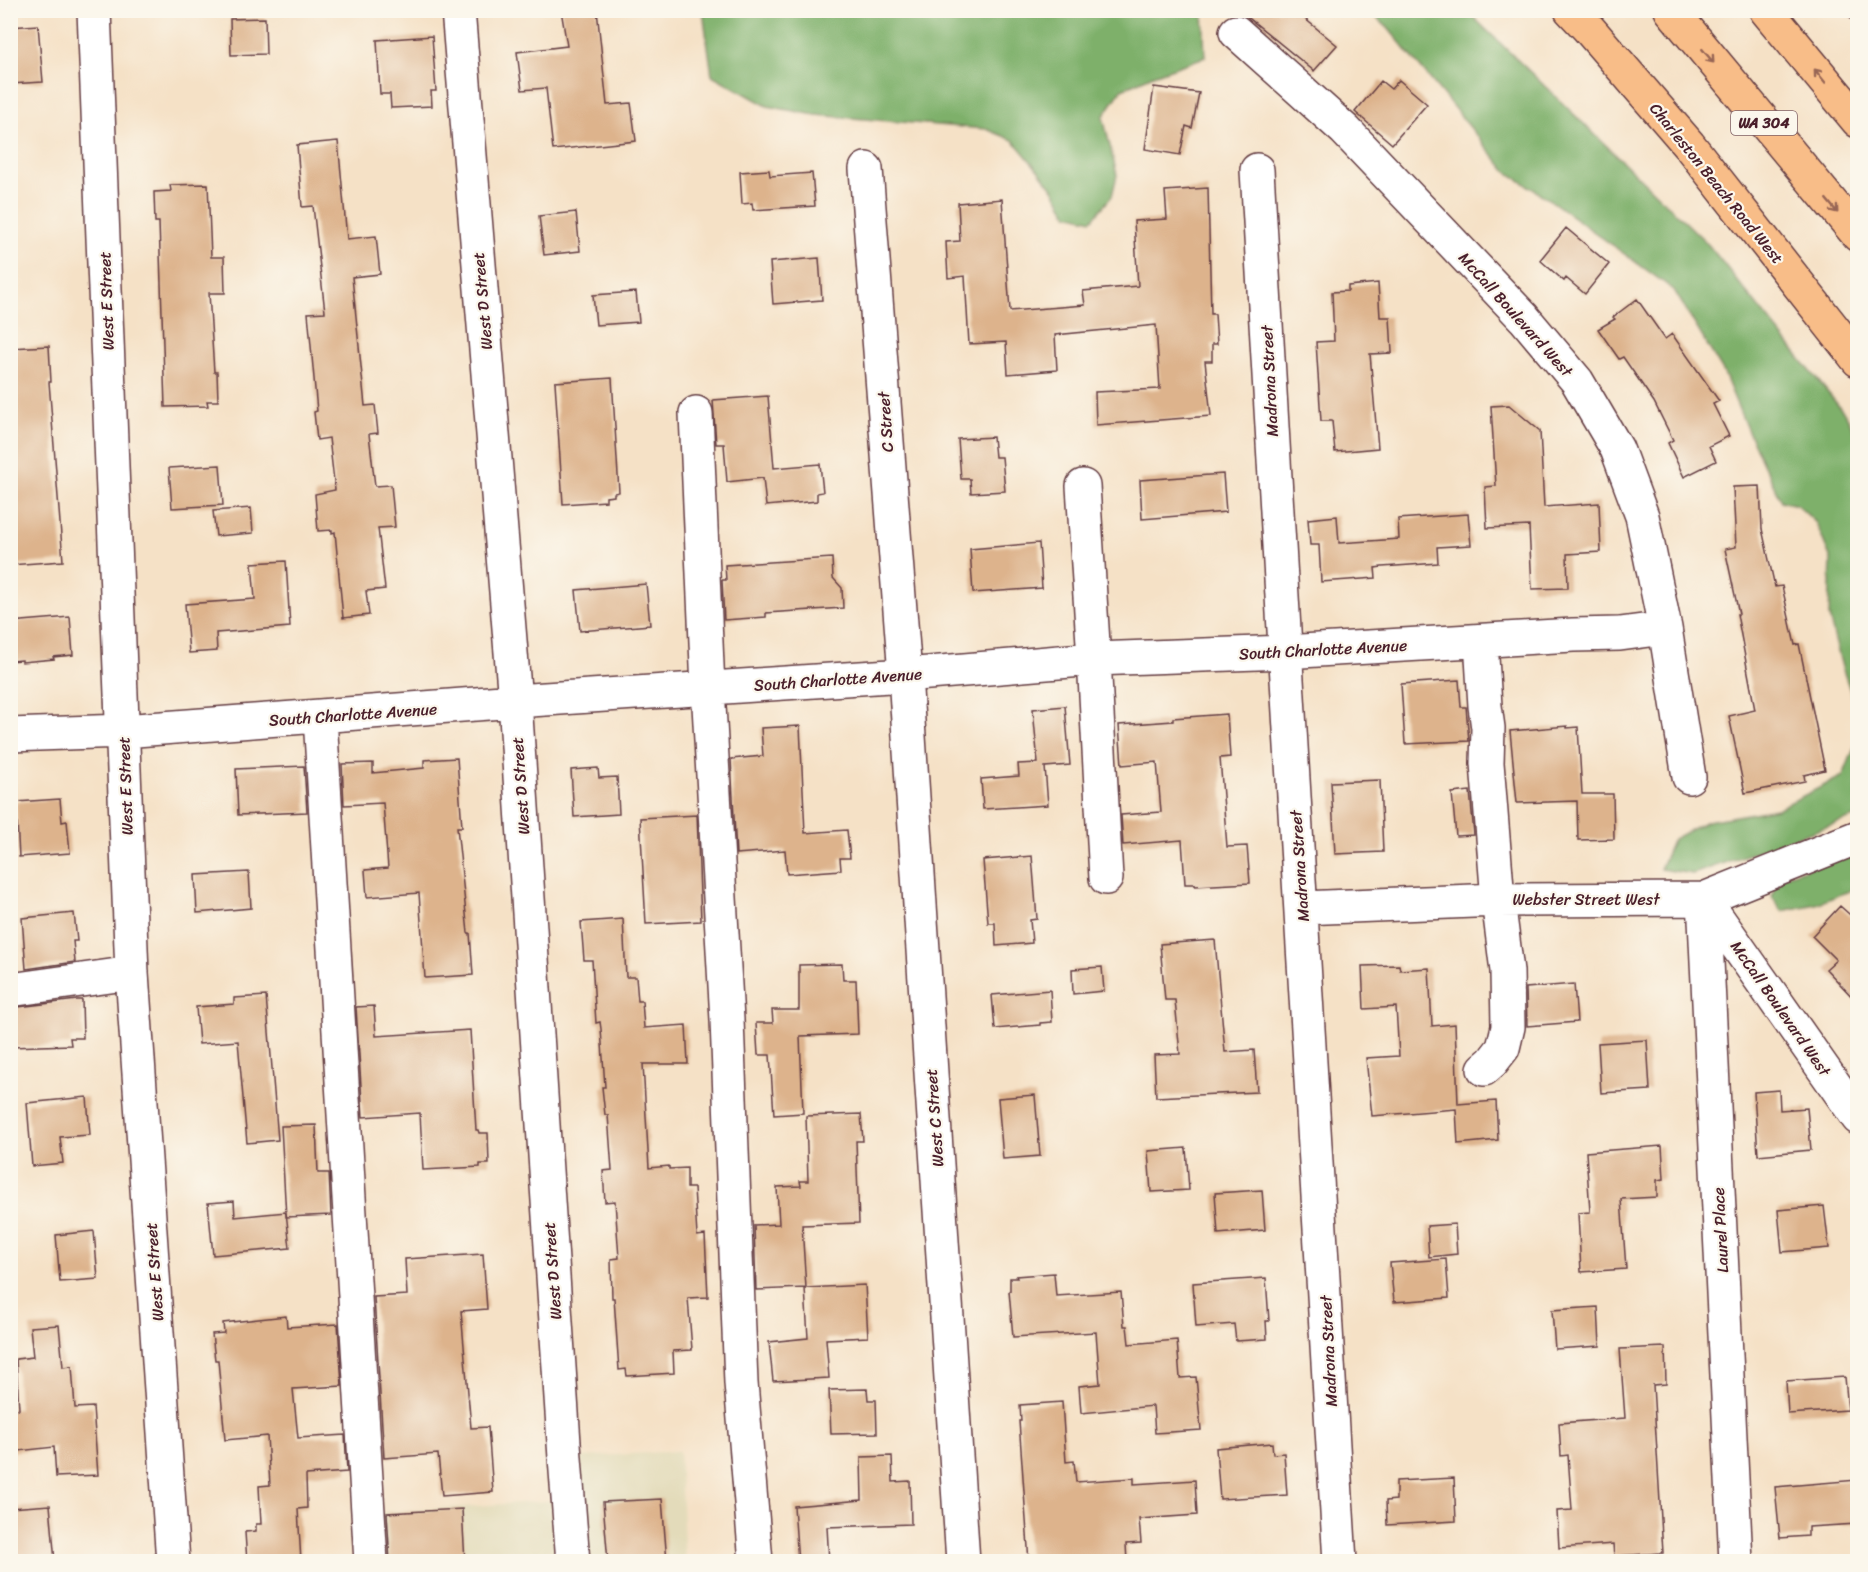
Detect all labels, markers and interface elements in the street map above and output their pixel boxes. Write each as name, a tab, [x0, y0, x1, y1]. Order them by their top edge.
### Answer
one-way arrow	[1701, 48, 1714, 64]
one-way arrow	[1814, 68, 1827, 84]
street label: Charleston Beach Road West	[1642, 96, 1791, 271]
road number: WA 304	[1731, 111, 1797, 135]
one-way arrow	[1826, 198, 1839, 214]
street label: McCall Boulevard West	[1451, 245, 1580, 384]
street label: West E Street	[90, 251, 123, 351]
street label: West D Street	[464, 251, 501, 351]
street label: Madrona Street	[1252, 324, 1287, 437]
street label: C Street	[869, 390, 902, 453]
street label: South Charlotte Avenue	[1238, 631, 1408, 668]
street label: South Charlotte Avenue	[753, 659, 923, 700]
street label: South Charlotte Avenue	[268, 694, 438, 735]
street label: West E Street	[109, 736, 142, 836]
street label: West D Street	[503, 736, 538, 836]
street label: Madrona Street	[1281, 809, 1318, 923]
street label: Webster Street West	[1512, 885, 1660, 914]
street label: McCall Boulevard West	[1723, 934, 1839, 1083]
street label: West C Street	[917, 1068, 952, 1168]
street label: Laurel Place	[1704, 1187, 1737, 1273]
street label: West D Street	[535, 1221, 570, 1321]
street label: West E Street	[137, 1222, 172, 1322]
street label: Madrona Street	[1311, 1294, 1346, 1407]

